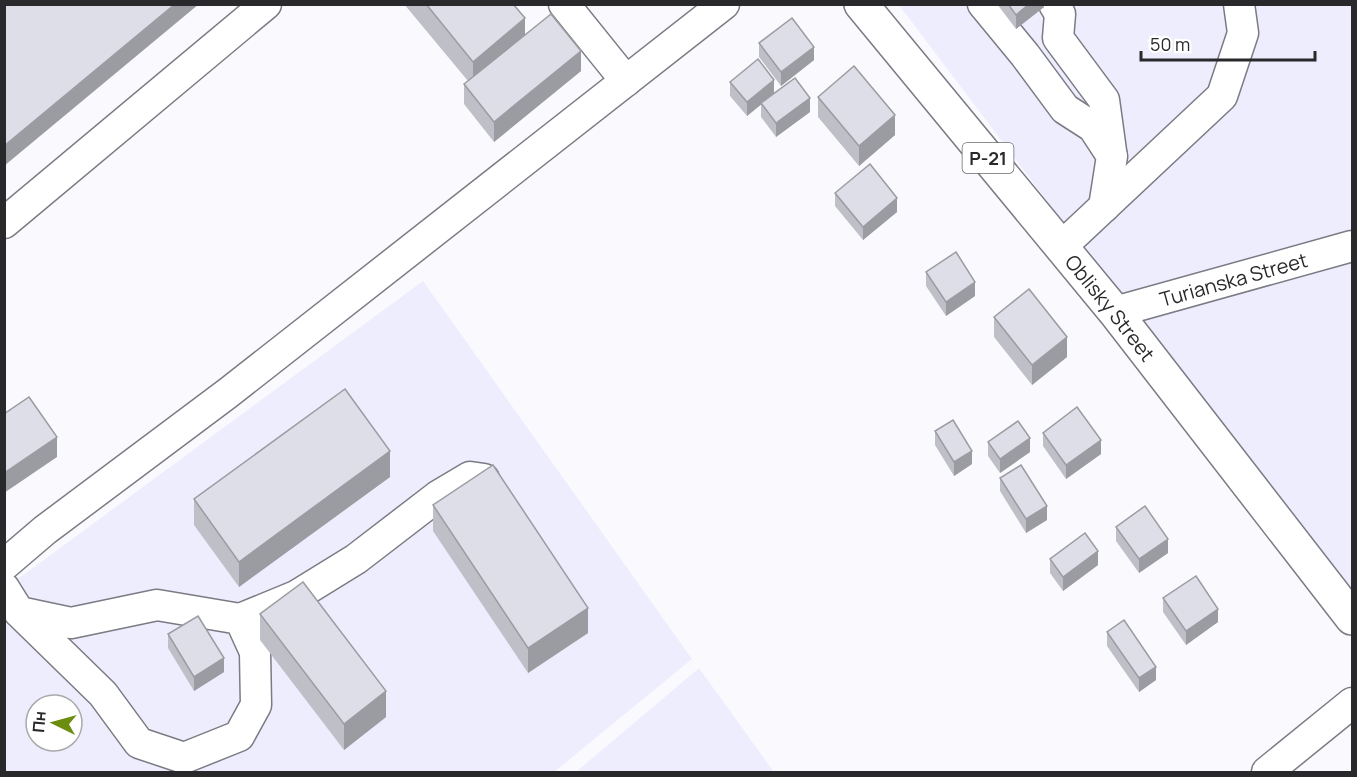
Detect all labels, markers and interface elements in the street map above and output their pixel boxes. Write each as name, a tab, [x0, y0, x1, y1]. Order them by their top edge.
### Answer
scale bar	[1141, 24, 1315, 62]
text: 50 m	[1150, 32, 1190, 56]
road number: Р-21	[962, 143, 1014, 173]
street label: Turianska Street	[1157, 246, 1310, 312]
street label: Oblisky Street	[1059, 249, 1161, 367]
north arrow	[24, 693, 84, 753]
text: Пн	[27, 710, 51, 733]

